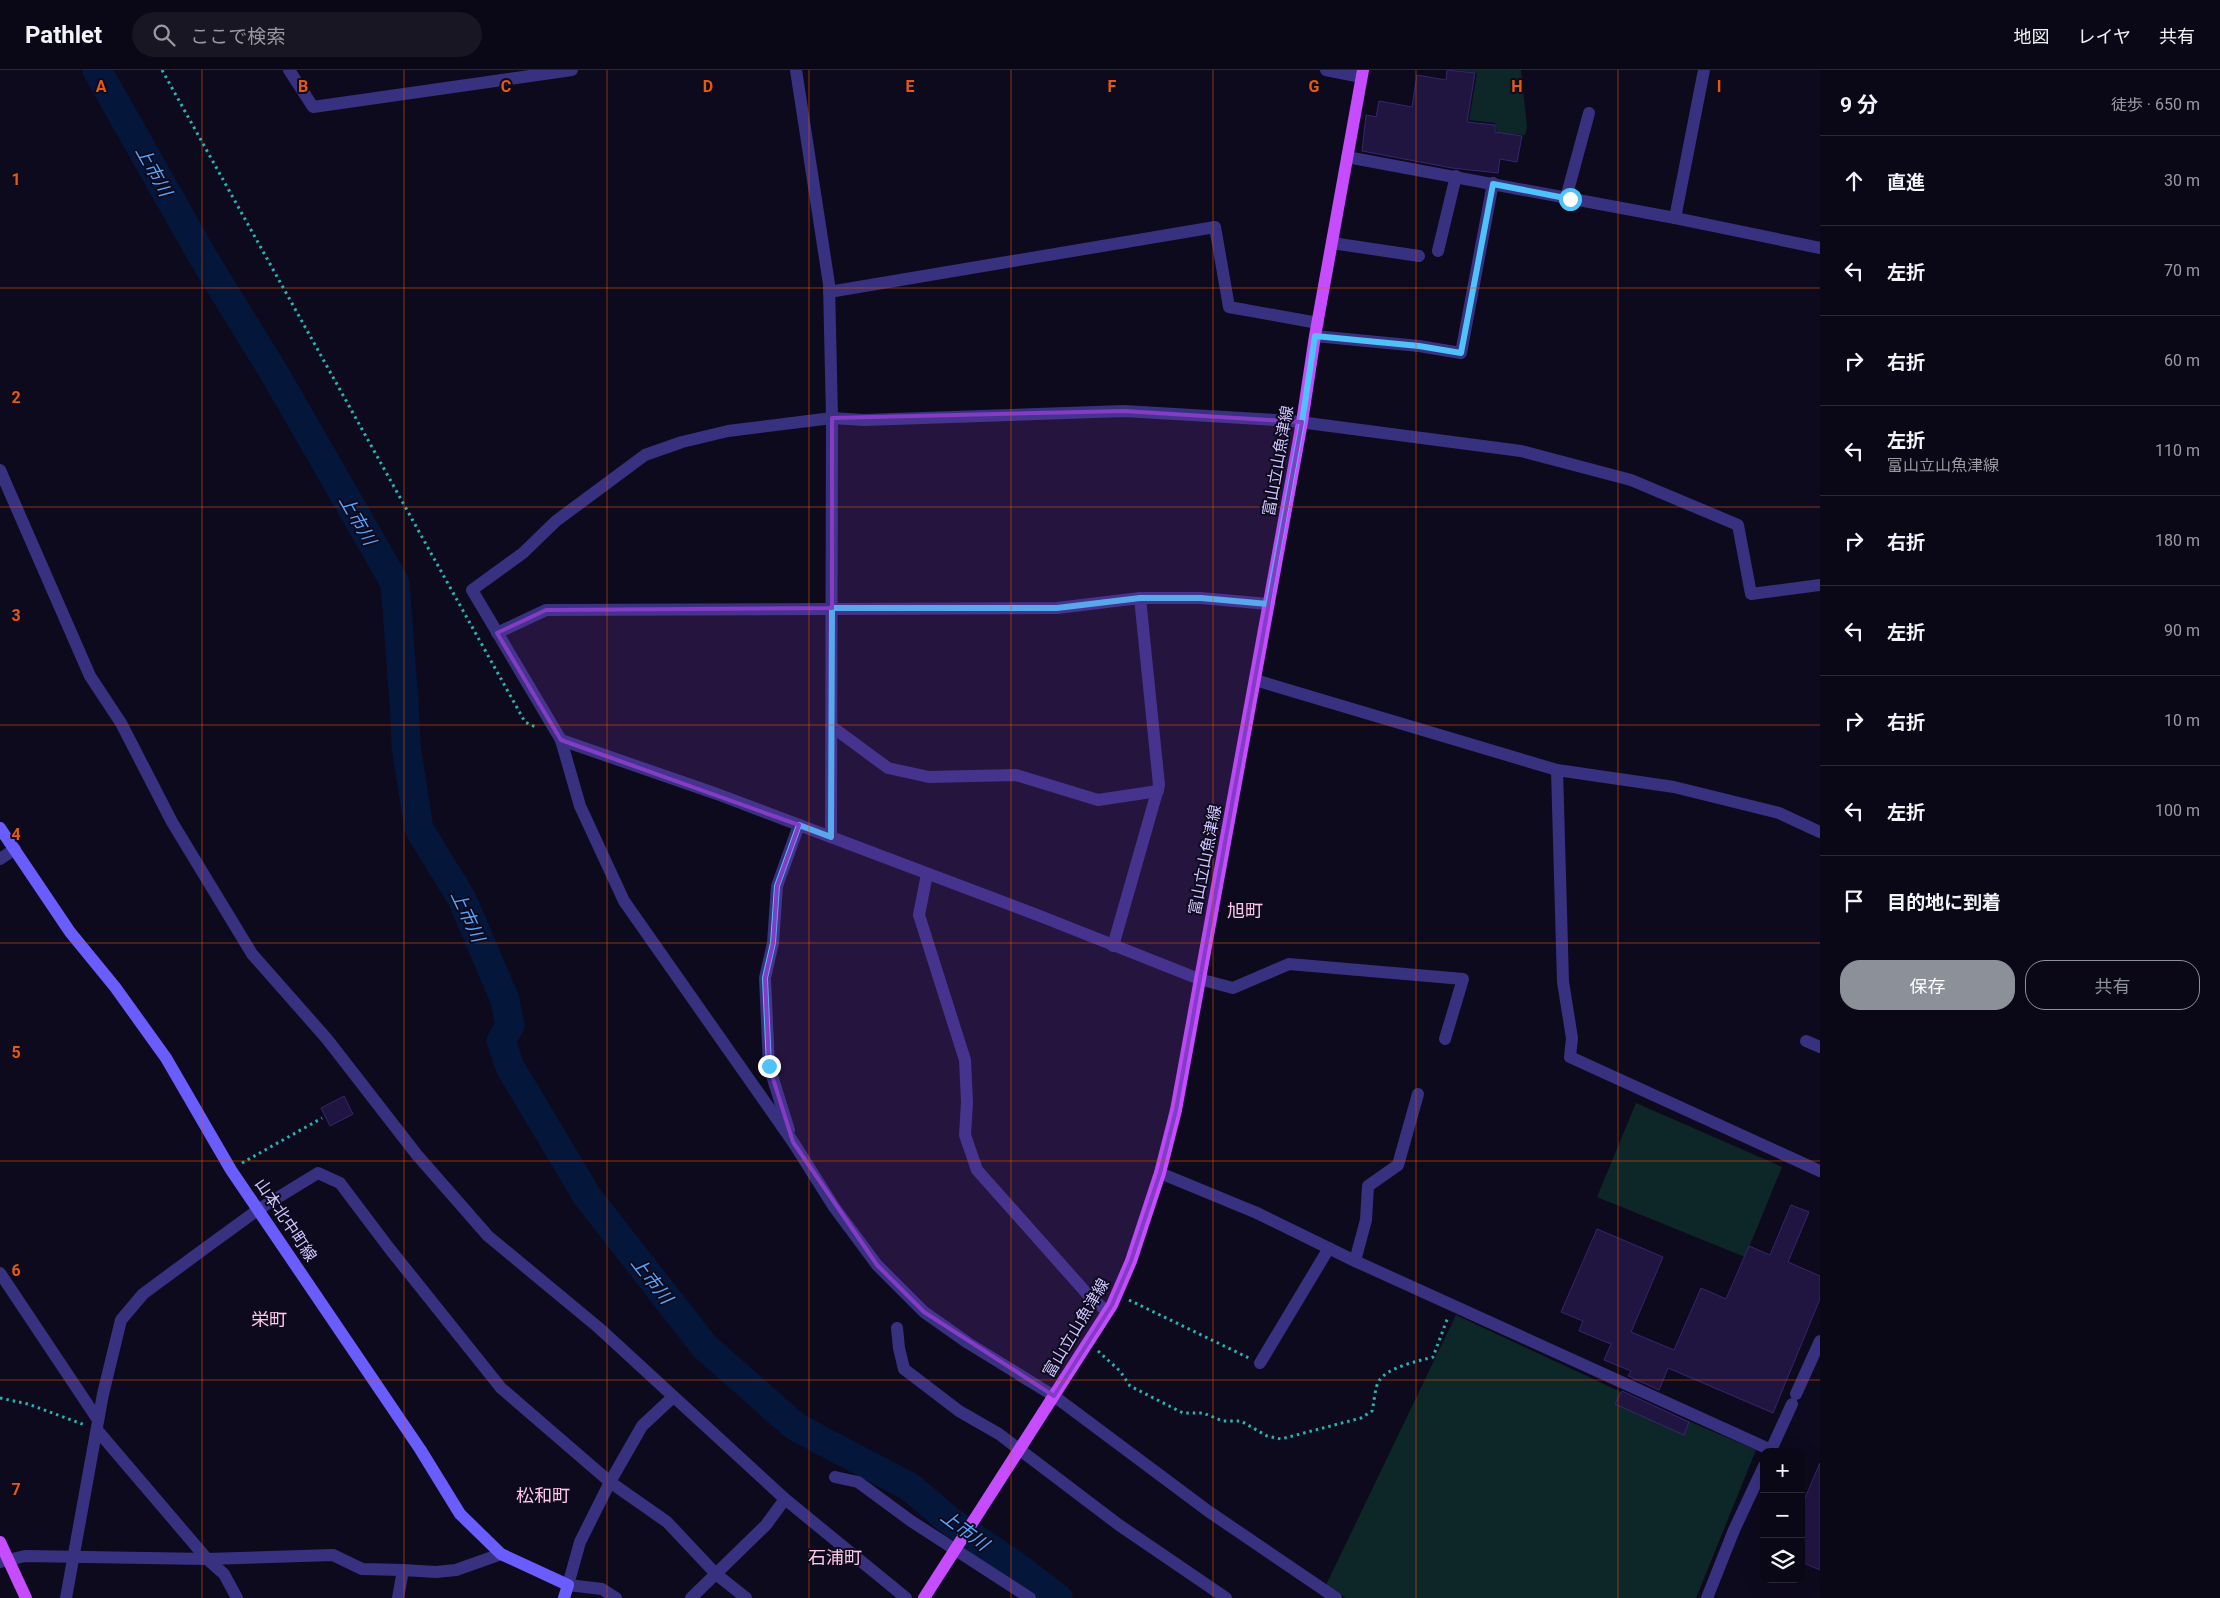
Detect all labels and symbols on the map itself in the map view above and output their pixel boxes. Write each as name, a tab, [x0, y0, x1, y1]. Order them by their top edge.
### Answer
text: A	[96, 77, 107, 96]
text: B	[298, 77, 308, 96]
text: C	[501, 77, 511, 96]
text: D	[703, 77, 713, 96]
text: E	[906, 77, 915, 96]
text: F	[1108, 77, 1117, 96]
text: G	[1309, 77, 1320, 96]
text: H	[1511, 77, 1523, 96]
text: I	[1717, 77, 1721, 96]
water label: 上市川	[132, 142, 177, 201]
text: 1	[11, 170, 21, 189]
route start	[1559, 188, 1582, 211]
text: 2	[11, 388, 21, 407]
street label: 富山立山魚津線	[1259, 404, 1297, 518]
water label: 上市川	[335, 491, 382, 550]
text: 3	[11, 606, 21, 625]
street label: 富山立山魚津線	[1185, 803, 1225, 917]
text: 4	[11, 825, 21, 844]
water label: 上市川	[447, 887, 490, 947]
district label: 旭町	[1227, 900, 1263, 921]
text: 5	[11, 1043, 21, 1062]
route end	[758, 1055, 781, 1078]
street label: 山本北中町線	[251, 1175, 321, 1265]
water label: 上市川	[627, 1252, 678, 1309]
text: 6	[11, 1261, 21, 1280]
street label: 富山立山魚津線	[1039, 1275, 1113, 1381]
district label: 栄町	[251, 1309, 287, 1330]
text: 7	[11, 1480, 21, 1499]
district label: 松和町	[516, 1485, 570, 1506]
water label: 上市川	[937, 1505, 994, 1556]
district label: 石浦町	[808, 1547, 862, 1568]

